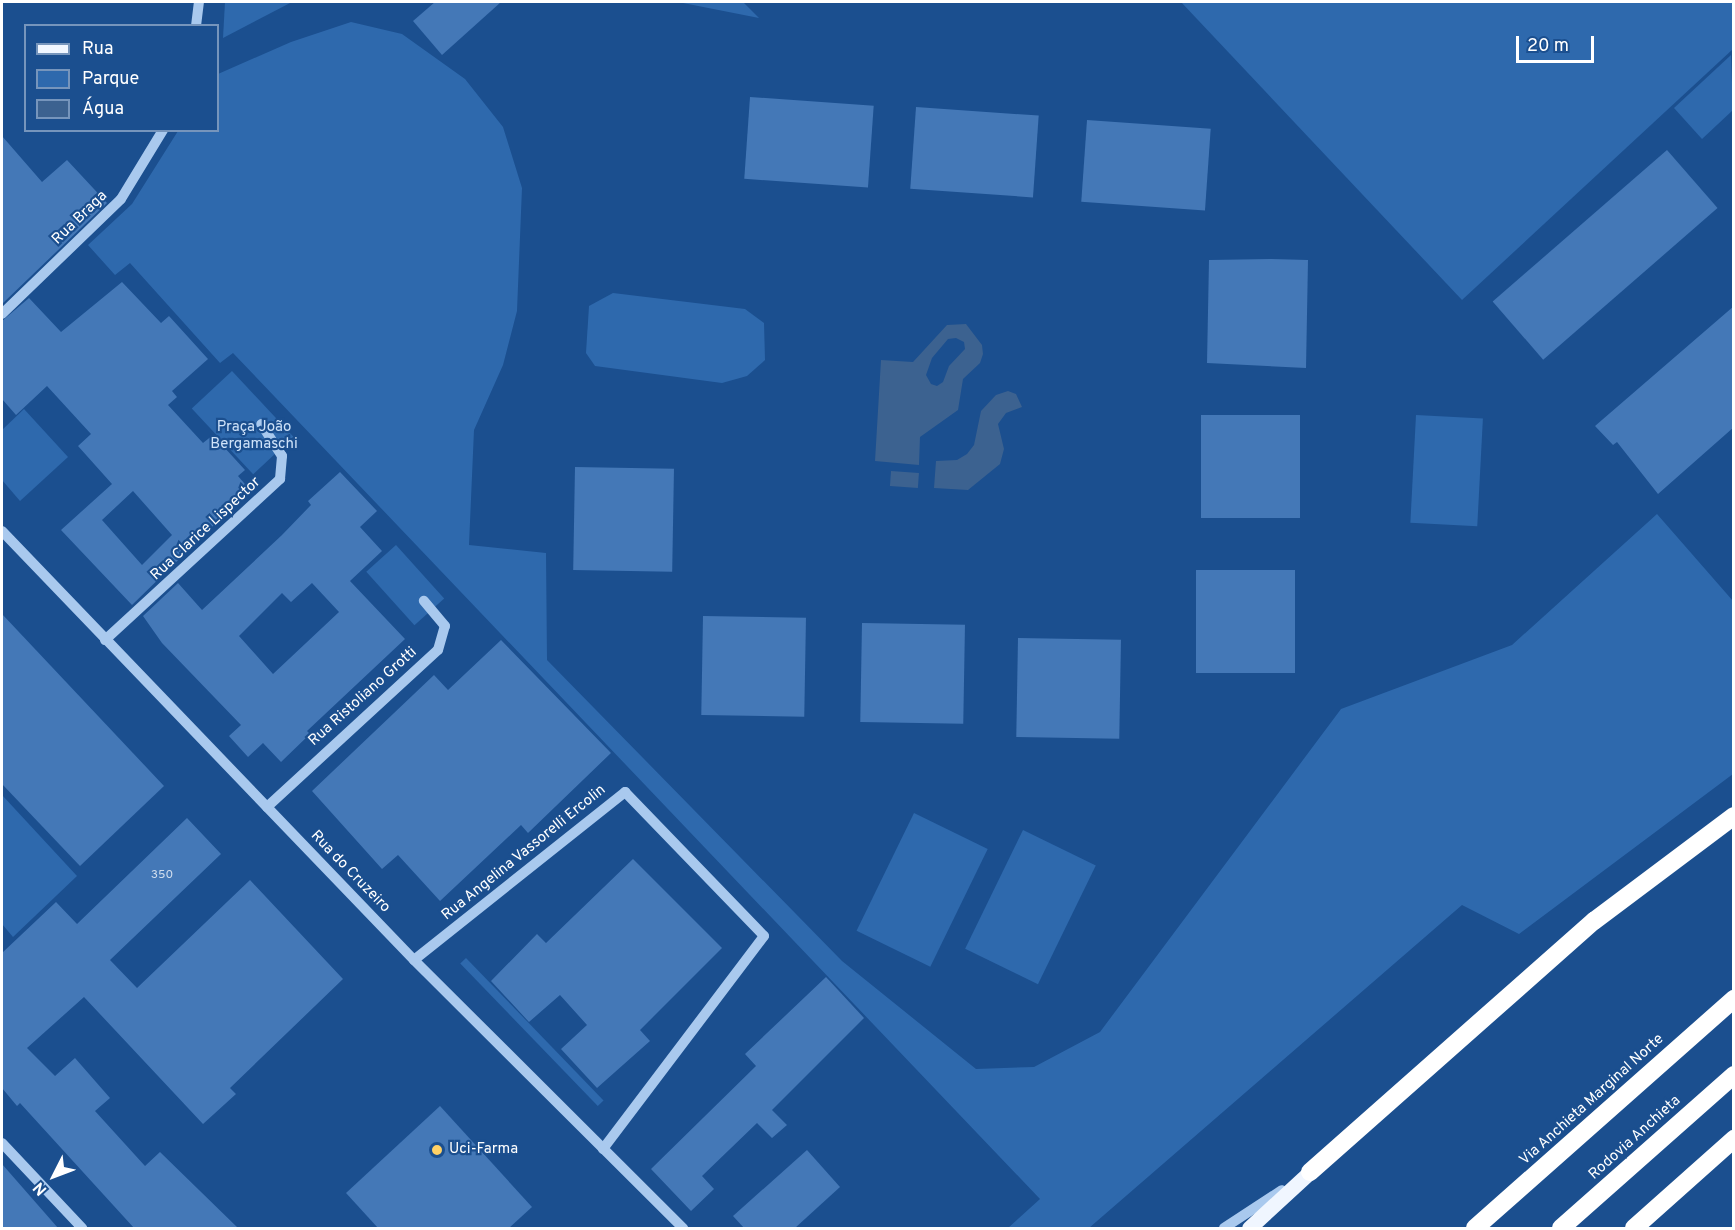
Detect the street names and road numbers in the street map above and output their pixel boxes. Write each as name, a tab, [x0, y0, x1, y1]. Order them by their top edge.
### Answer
street label: Rua Braga	[49, 187, 111, 249]
street label: Rua Clarice Lispector	[147, 473, 265, 585]
street label: Rua Ristoliano Grotti	[305, 644, 421, 750]
street label: Rua Angelina Vassorelli Ercolin	[438, 781, 610, 925]
street label: Rua do Cruzeiro	[306, 827, 394, 917]
street label: Via Anchieta Marginal Norte	[1516, 1030, 1668, 1170]
street label: Rodovia Anchieta	[1585, 1092, 1685, 1184]

